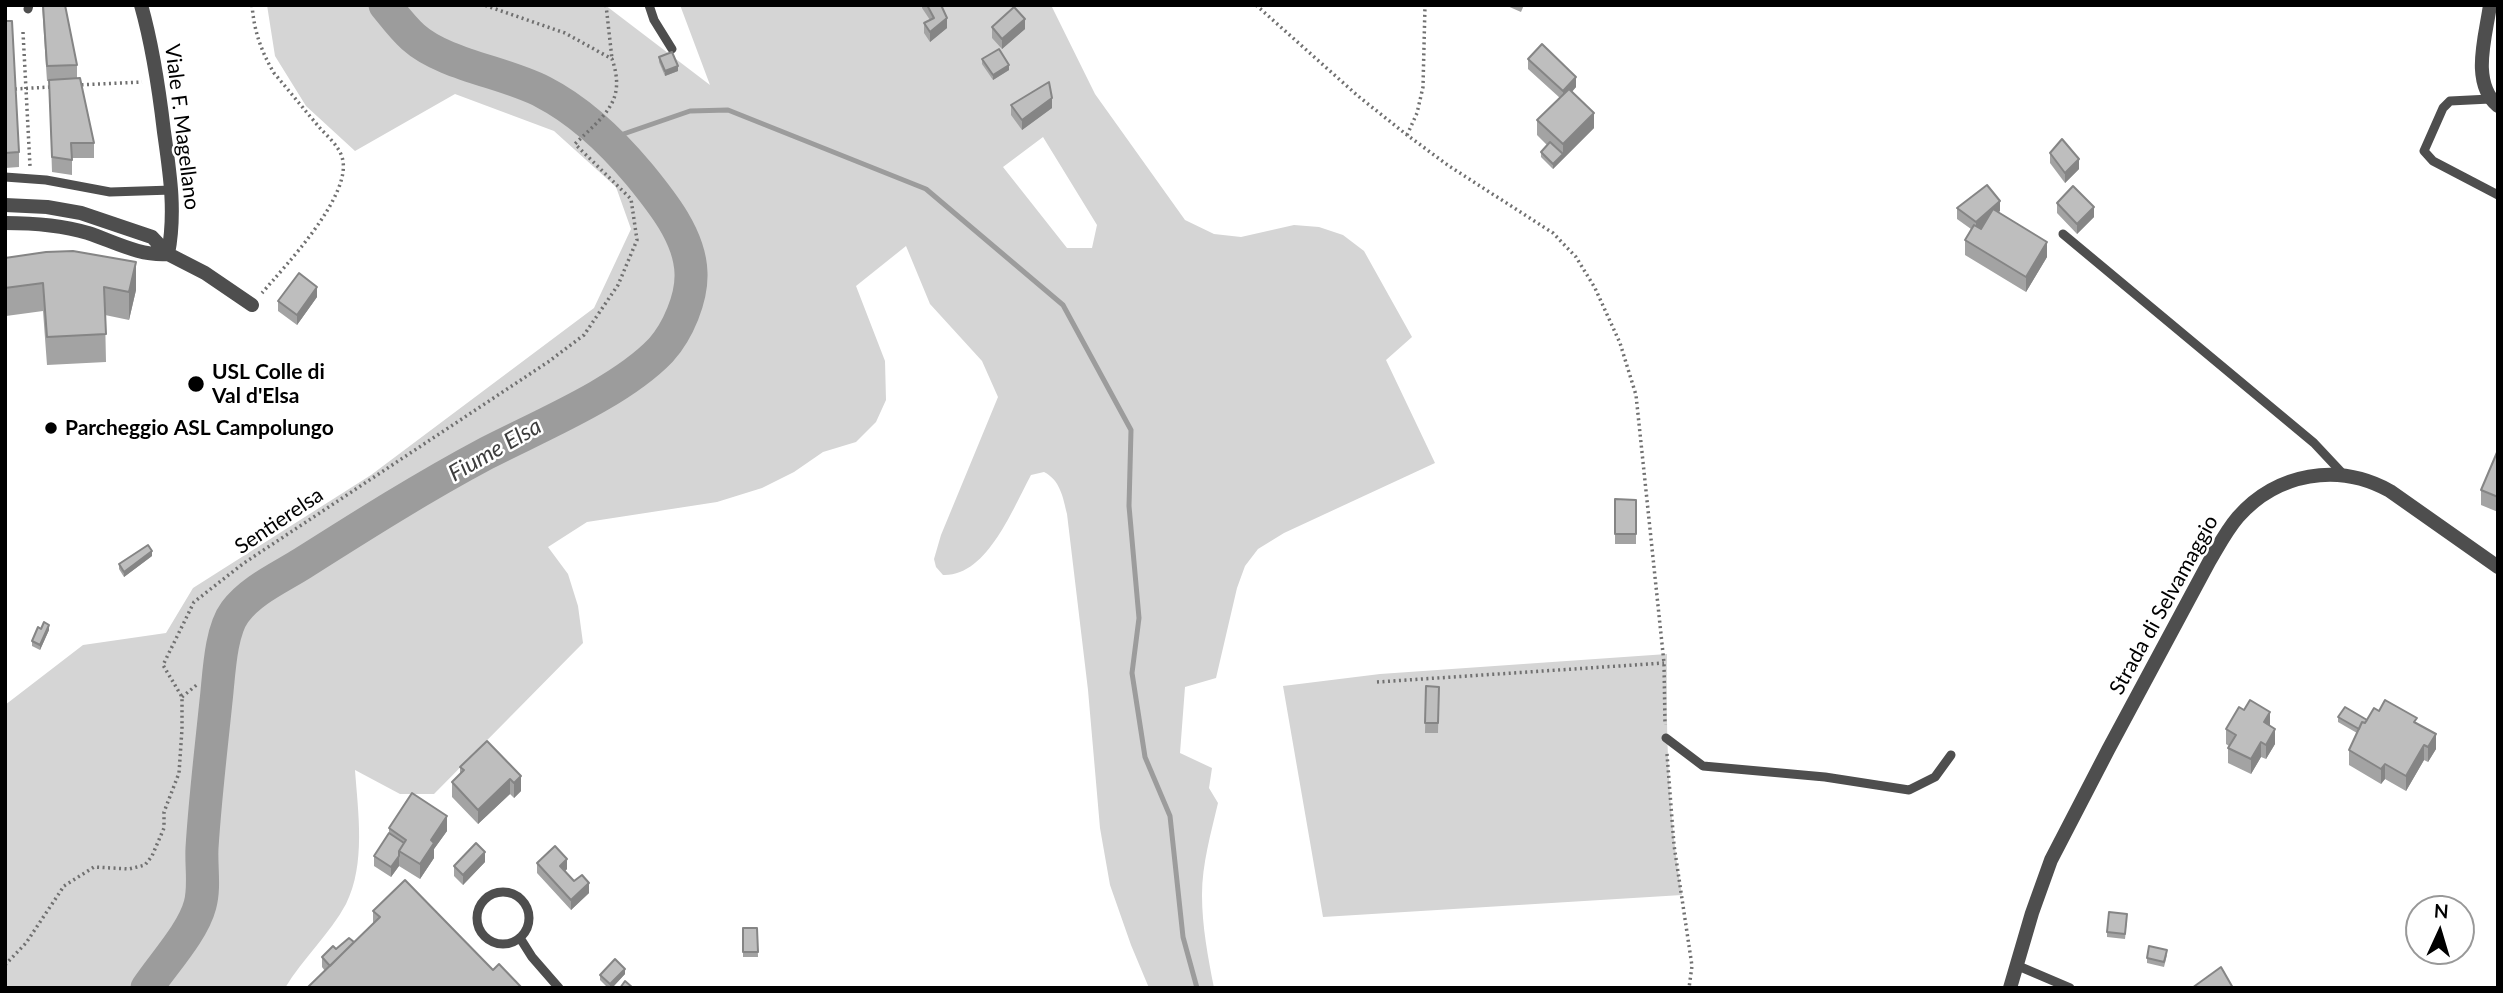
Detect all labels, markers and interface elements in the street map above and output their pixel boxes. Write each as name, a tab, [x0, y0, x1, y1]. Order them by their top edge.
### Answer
street label: Viale F. Magellano	[159, 43, 205, 211]
place label: USL Colle di Val d'Elsa	[212, 359, 325, 409]
marker: USL Colle di Val d'Elsa	[186, 374, 206, 394]
water label: Fiume Elsa	[444, 412, 546, 488]
place label: Parcheggio ASL Campolungo	[65, 415, 334, 441]
marker: Parcheggio ASL Campolungo	[43, 420, 59, 436]
street label: Sentierelsa	[230, 482, 328, 560]
street label: Strada di Selvamaggio	[2104, 511, 2224, 699]
north arrow	[2405, 895, 2475, 965]
text: N	[2433, 899, 2449, 923]

